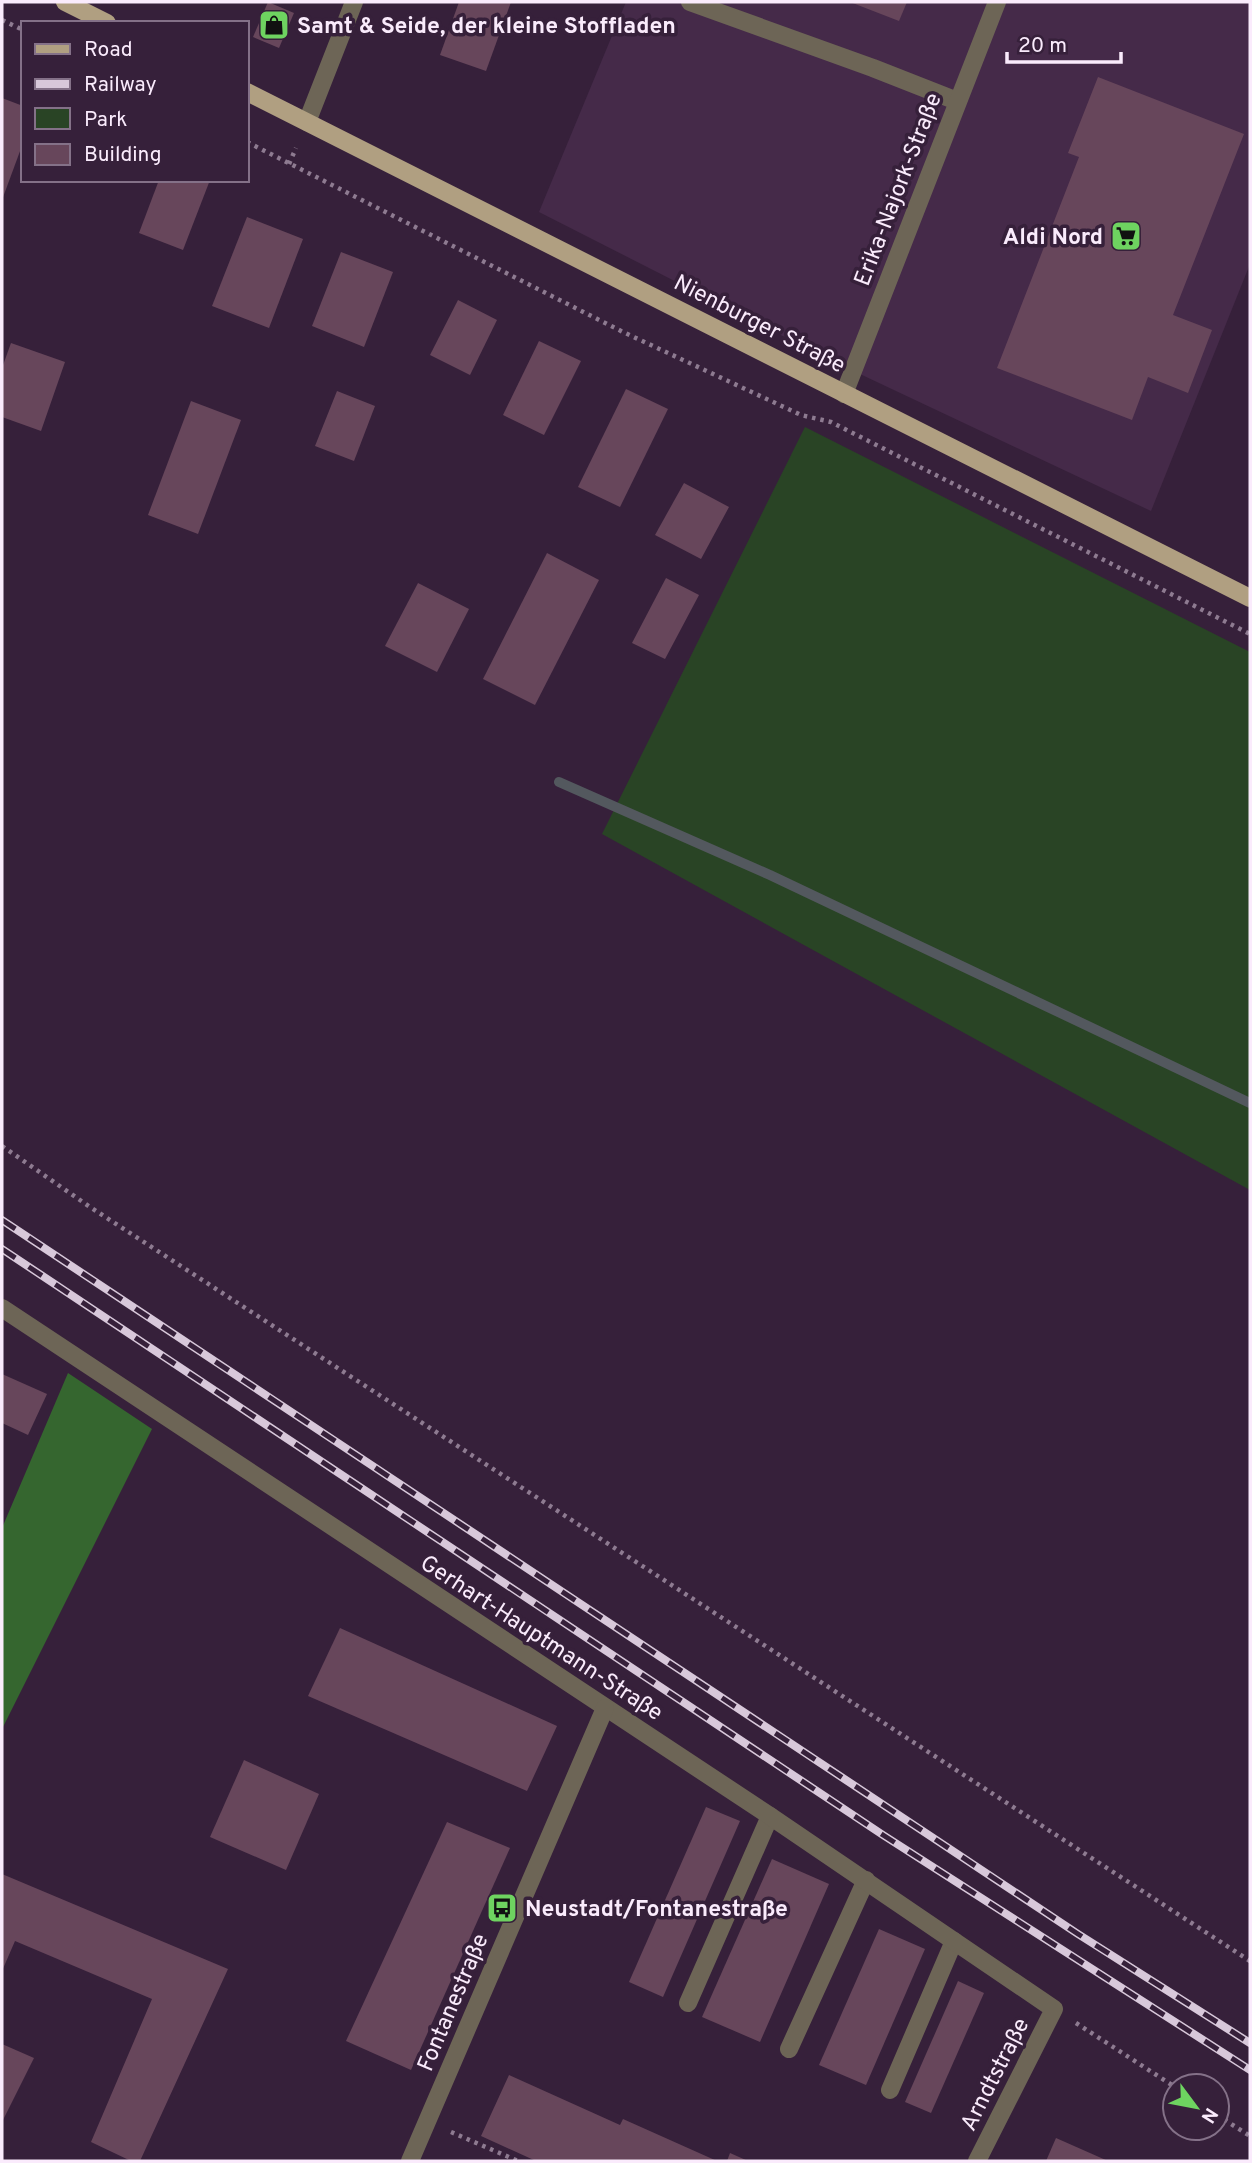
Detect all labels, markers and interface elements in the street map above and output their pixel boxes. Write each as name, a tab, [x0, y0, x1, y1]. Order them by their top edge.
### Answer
shop icon: Samt & Seide, der kleine Stoffladen	[257, 8, 291, 42]
place label: Samt & Seide, der kleine Stoffladen	[297, 13, 676, 42]
legend	[21, 21, 248, 182]
scale bar	[1007, 21, 1121, 65]
text: 20 m	[1018, 33, 1067, 60]
text: Road	[84, 37, 133, 64]
text: Railway	[84, 72, 157, 99]
street label: Erika-Najork-Straße	[849, 89, 949, 290]
text: Park	[84, 107, 127, 134]
text: Building	[84, 142, 162, 169]
supermarket icon: Aldi Nord	[1109, 219, 1143, 253]
place label: Aldi Nord	[1003, 224, 1103, 253]
street label: Nienburger Straße	[668, 269, 850, 381]
street label: Gerhart-Hauptmann-Straße	[414, 1550, 668, 1729]
bus stop icon: Neustadt/Fontanestraße	[485, 1891, 519, 1925]
place label: Neustadt/Fontanestraße	[525, 1896, 788, 1925]
street label: Fontanestraße	[412, 1930, 496, 2076]
street label: Arndtstraße	[955, 2014, 1037, 2137]
north arrow	[1161, 2072, 1231, 2142]
text: N	[1195, 2103, 1223, 2127]

